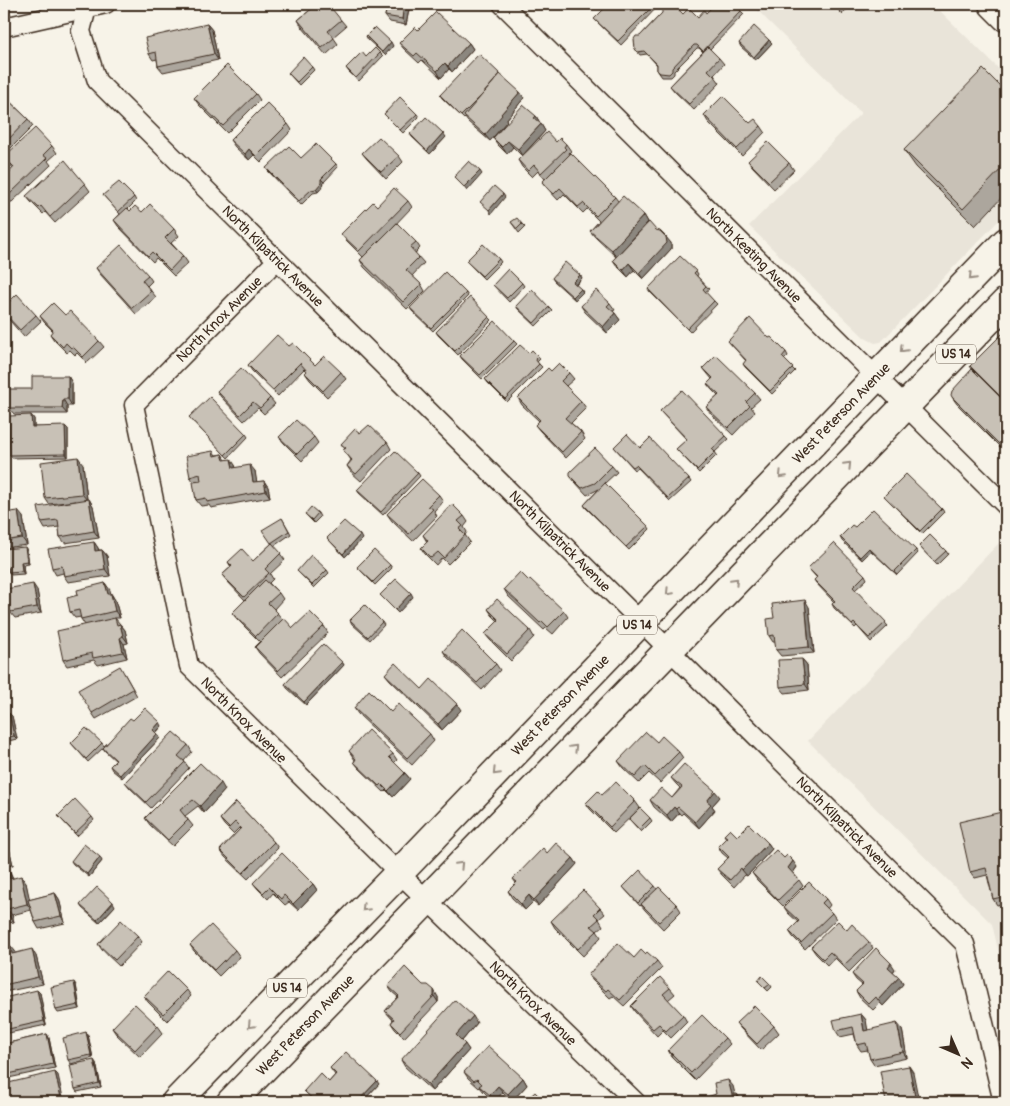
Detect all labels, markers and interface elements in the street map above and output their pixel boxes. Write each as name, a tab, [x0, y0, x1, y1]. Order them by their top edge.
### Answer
street label: North Kilpatrick Avenue	[218, 202, 327, 311]
street label: North Keating Avenue	[702, 204, 805, 307]
one-way arrow	[969, 271, 978, 280]
street label: North Knox Avenue	[173, 273, 266, 366]
one-way arrow	[900, 343, 909, 352]
road number: US 14	[936, 344, 976, 364]
street label: West Peterson Avenue	[789, 359, 894, 467]
one-way arrow	[842, 461, 851, 470]
one-way arrow	[779, 469, 788, 478]
street label: North Kilpatrick Avenue	[505, 487, 614, 596]
one-way arrow	[729, 578, 738, 587]
one-way arrow	[666, 586, 675, 595]
road number: US 14	[617, 616, 657, 634]
street label: West Peterson Avenue	[508, 651, 613, 759]
street label: North Knox Avenue	[197, 674, 290, 767]
one-way arrow	[568, 745, 577, 754]
one-way arrow	[493, 766, 502, 775]
street label: North Kilpatrick Avenue	[792, 773, 901, 882]
one-way arrow	[455, 862, 464, 871]
one-way arrow	[362, 902, 371, 911]
street label: North Knox Avenue	[486, 958, 580, 1049]
street label: West Peterson Avenue	[253, 971, 358, 1079]
road number: US 14	[267, 978, 307, 998]
one-way arrow	[248, 1019, 257, 1028]
north arrow	[932, 1028, 982, 1078]
text: N	[957, 1053, 976, 1072]

